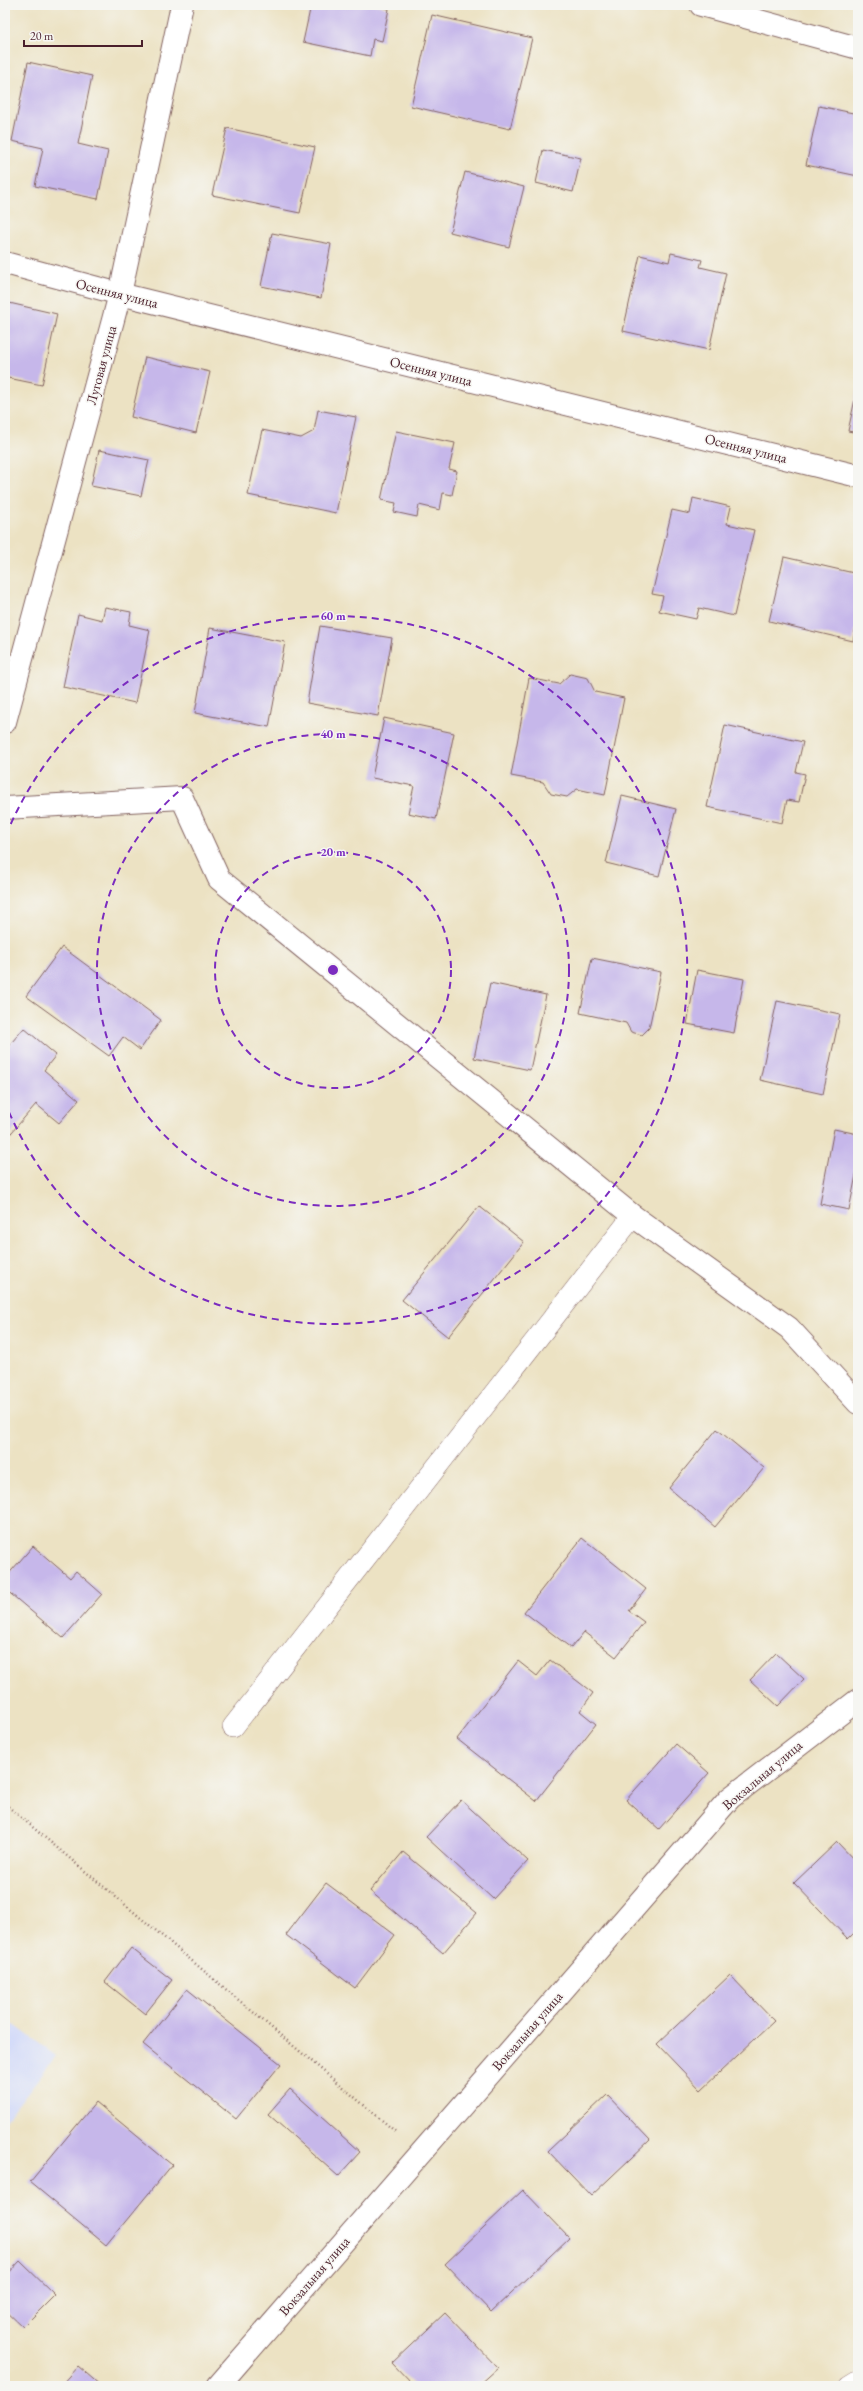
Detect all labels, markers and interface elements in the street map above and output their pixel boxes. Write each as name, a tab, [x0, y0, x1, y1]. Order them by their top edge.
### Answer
scale bar	[24, 22, 142, 48]
text: 20 m	[30, 28, 54, 44]
street label: Осенняя улица	[74, 274, 160, 312]
street label: Луговая улица	[82, 323, 120, 407]
street label: Осенняя улица	[388, 352, 474, 390]
street label: Осенняя улица	[703, 429, 789, 467]
text: 60 m	[320, 608, 346, 624]
text: 40 m	[320, 726, 346, 742]
text: 20 m	[320, 844, 346, 860]
centre of rings	[326, 963, 340, 977]
street label: Вокзальная улица	[718, 1736, 806, 1814]
street label: Вокзальная улица	[488, 1987, 567, 2074]
street label: Вокзальная улица	[275, 2232, 354, 2319]

